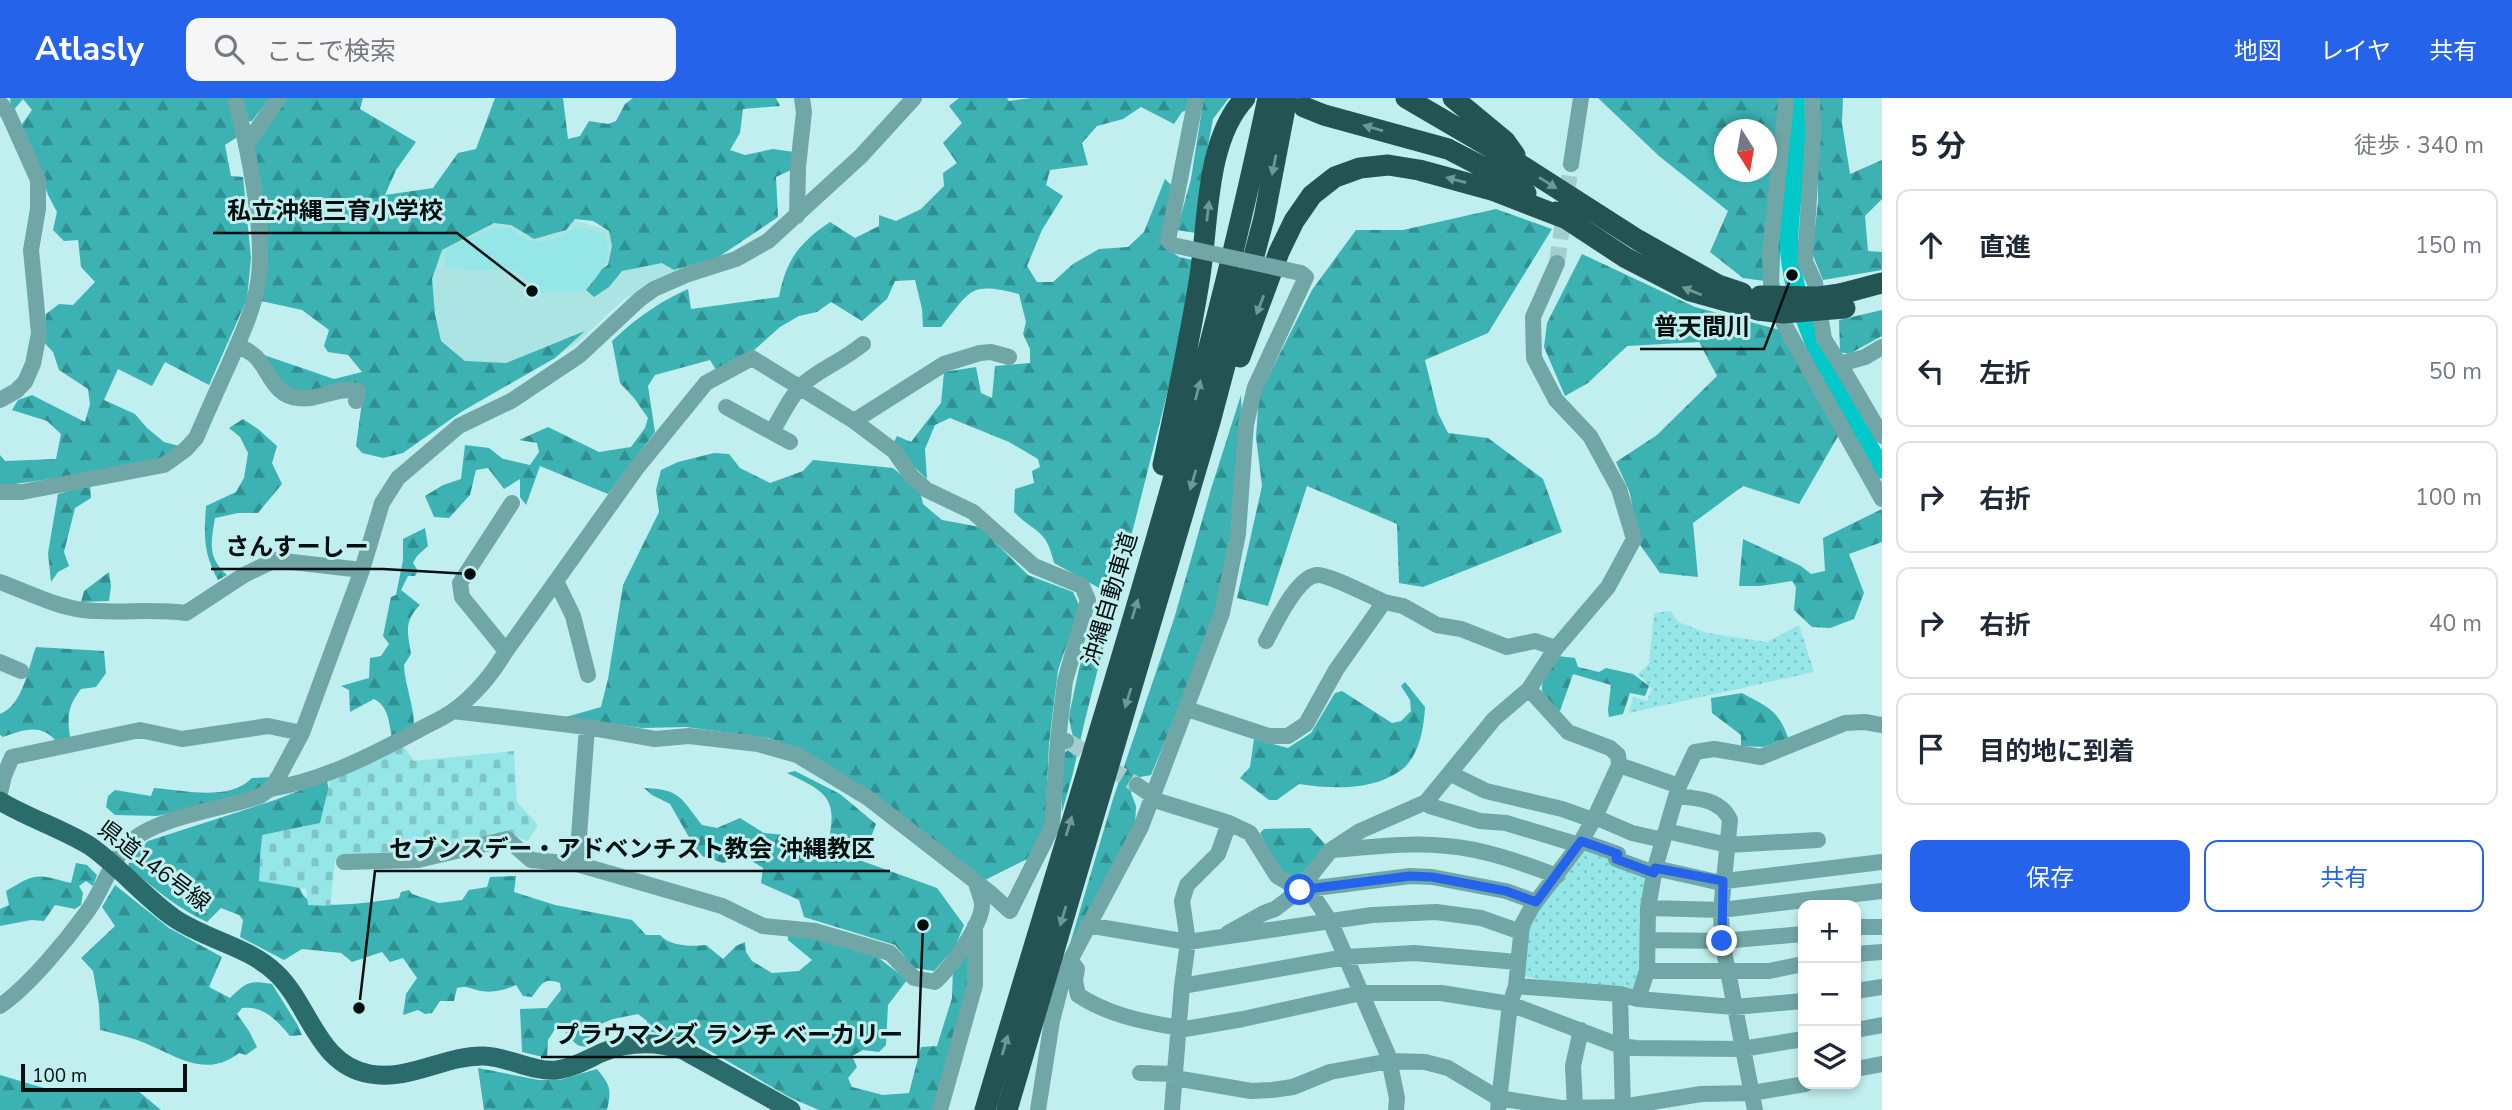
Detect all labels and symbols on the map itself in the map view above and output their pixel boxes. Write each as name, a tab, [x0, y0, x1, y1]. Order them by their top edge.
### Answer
north arrow	[1714, 119, 1777, 182]
one-way arrow	[1363, 123, 1384, 133]
one-way arrow	[1268, 154, 1279, 176]
one-way arrow	[1445, 174, 1467, 185]
one-way arrow	[1539, 176, 1558, 189]
callout: 私立沖縄三育小学校	[213, 188, 457, 233]
text: 私立沖縄三育小学校	[227, 195, 443, 227]
one-way arrow	[1203, 200, 1214, 222]
one-way arrow	[1681, 286, 1702, 297]
one-way arrow	[1254, 294, 1265, 315]
callout: 普天間川	[1640, 304, 1764, 349]
text: 普天間川	[1654, 311, 1750, 343]
one-way arrow	[1193, 379, 1204, 401]
one-way arrow	[1188, 470, 1198, 491]
callout: さんすーしー	[211, 524, 383, 569]
street label: 沖縄自動車道	[1075, 528, 1145, 670]
text: さんすーしー	[225, 531, 369, 563]
one-way arrow	[1130, 598, 1140, 619]
one-way arrow	[1123, 688, 1133, 709]
street label: 県道146号線	[91, 813, 217, 919]
one-way arrow	[1065, 816, 1075, 837]
callout: セブンスデー・アドベンチスト教会 沖縄教区	[375, 826, 890, 871]
text: セブンスデー・アドベンチスト教会 沖縄教区	[389, 833, 875, 865]
route start	[1284, 874, 1315, 905]
one-way arrow	[1058, 906, 1068, 927]
route end	[1706, 925, 1737, 956]
callout: プラウマンズ ランチ ベーカリー	[541, 1012, 918, 1057]
text: プラウマンズ ランチ ベーカリー	[555, 1019, 903, 1051]
one-way arrow	[1000, 1034, 1010, 1055]
scale bar	[21, 1061, 187, 1093]

